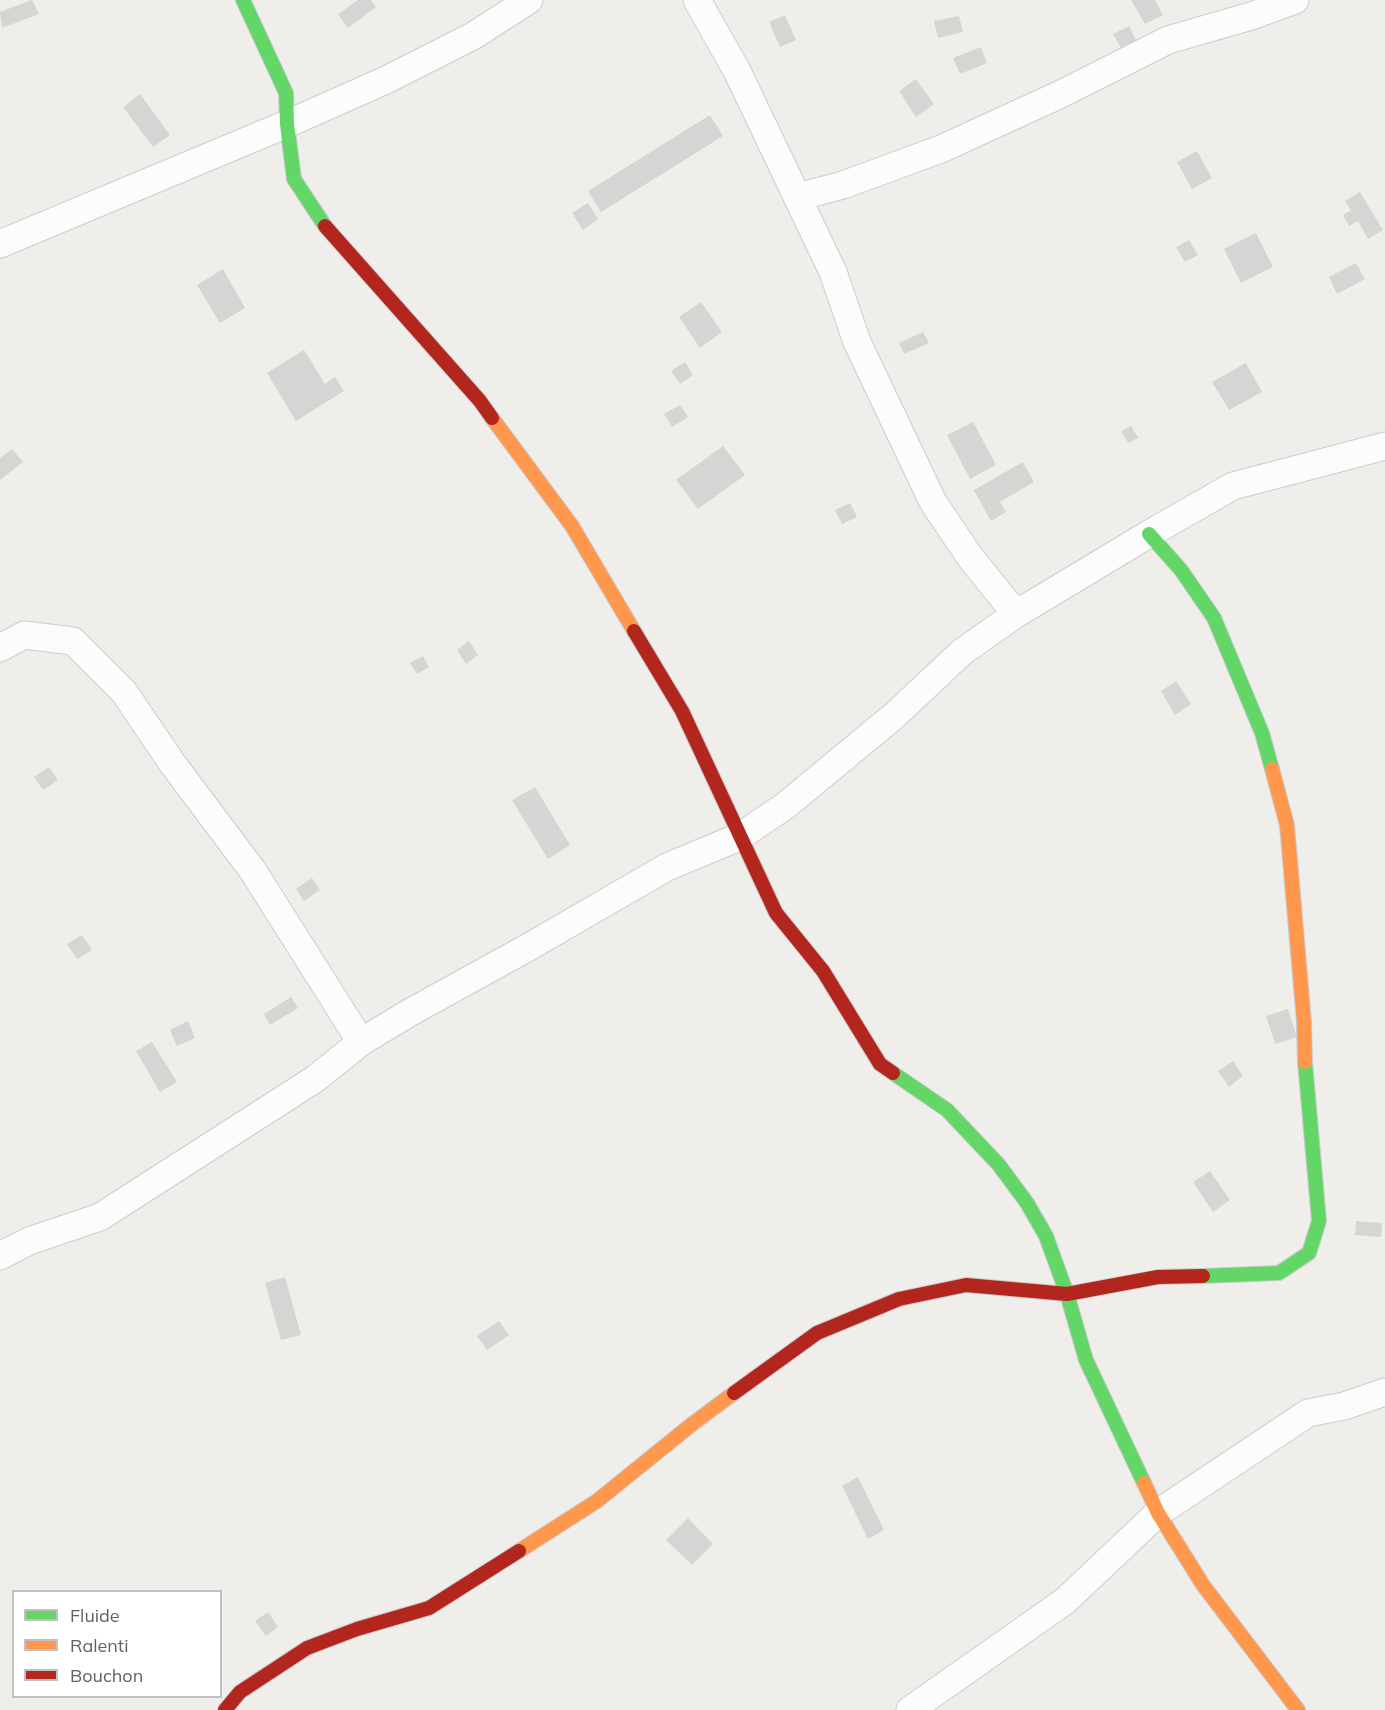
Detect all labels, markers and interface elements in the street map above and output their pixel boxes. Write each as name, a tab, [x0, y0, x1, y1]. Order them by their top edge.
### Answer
legend	[12, 1590, 222, 1698]
text: Fluide	[70, 1604, 120, 1627]
text: Ralenti	[70, 1634, 128, 1657]
text: Bouchon	[70, 1664, 143, 1687]

